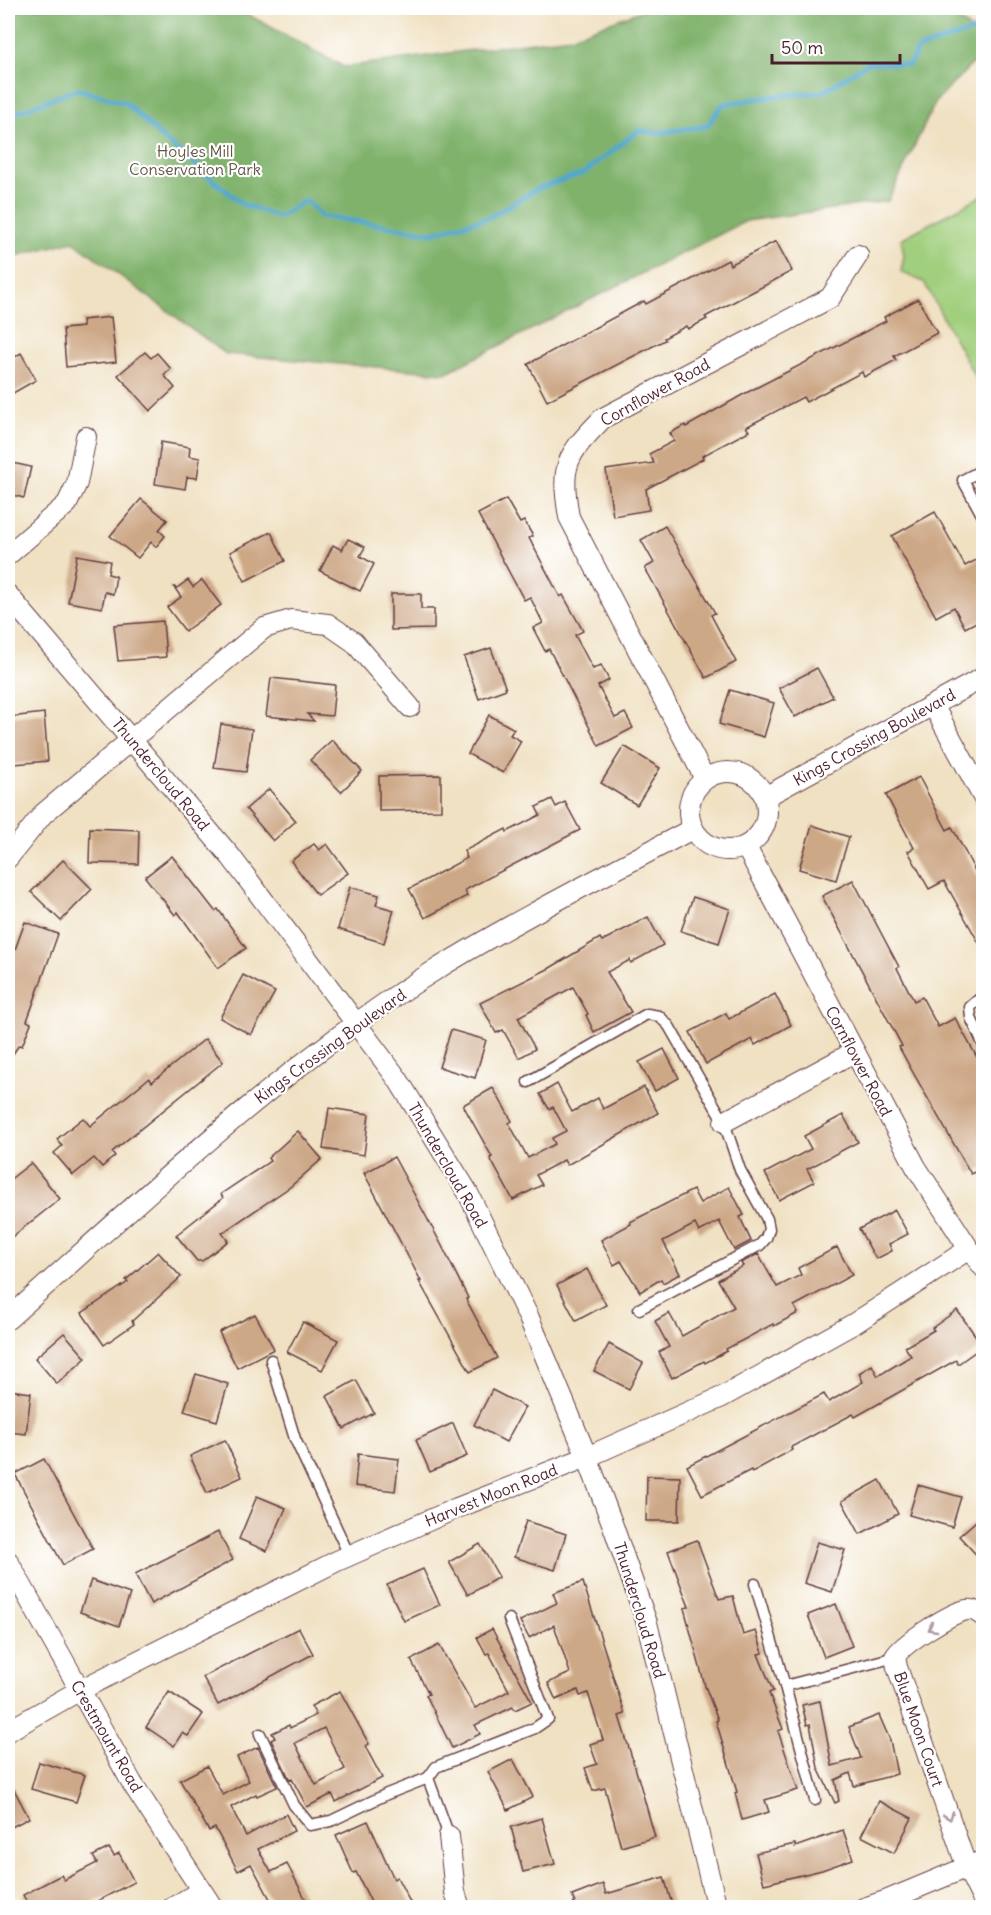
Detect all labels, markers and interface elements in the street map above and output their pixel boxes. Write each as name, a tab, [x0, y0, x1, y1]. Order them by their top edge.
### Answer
scale bar	[772, 27, 900, 65]
text: 50 m	[781, 36, 823, 59]
park label: Hoyles Mill Conservation Park	[129, 141, 261, 179]
street label: Cornflower Road	[597, 354, 713, 430]
street label: Kings Crossing Boulevard	[789, 684, 959, 790]
street label: Thundercloud Road	[108, 713, 214, 835]
street label: Kings Crossing Boulevard	[250, 984, 410, 1108]
street label: Cornflower Road	[822, 1002, 896, 1120]
street label: Thundercloud Road	[404, 1099, 492, 1231]
street label: Harvest Moon Road	[422, 1459, 560, 1531]
street label: Thundercloud Road	[610, 1540, 670, 1680]
one-way arrow	[928, 1621, 938, 1632]
street label: Blue Moon Court	[890, 1669, 948, 1790]
street label: Crestmount Road	[67, 1676, 147, 1796]
one-way arrow	[941, 1810, 954, 1821]

